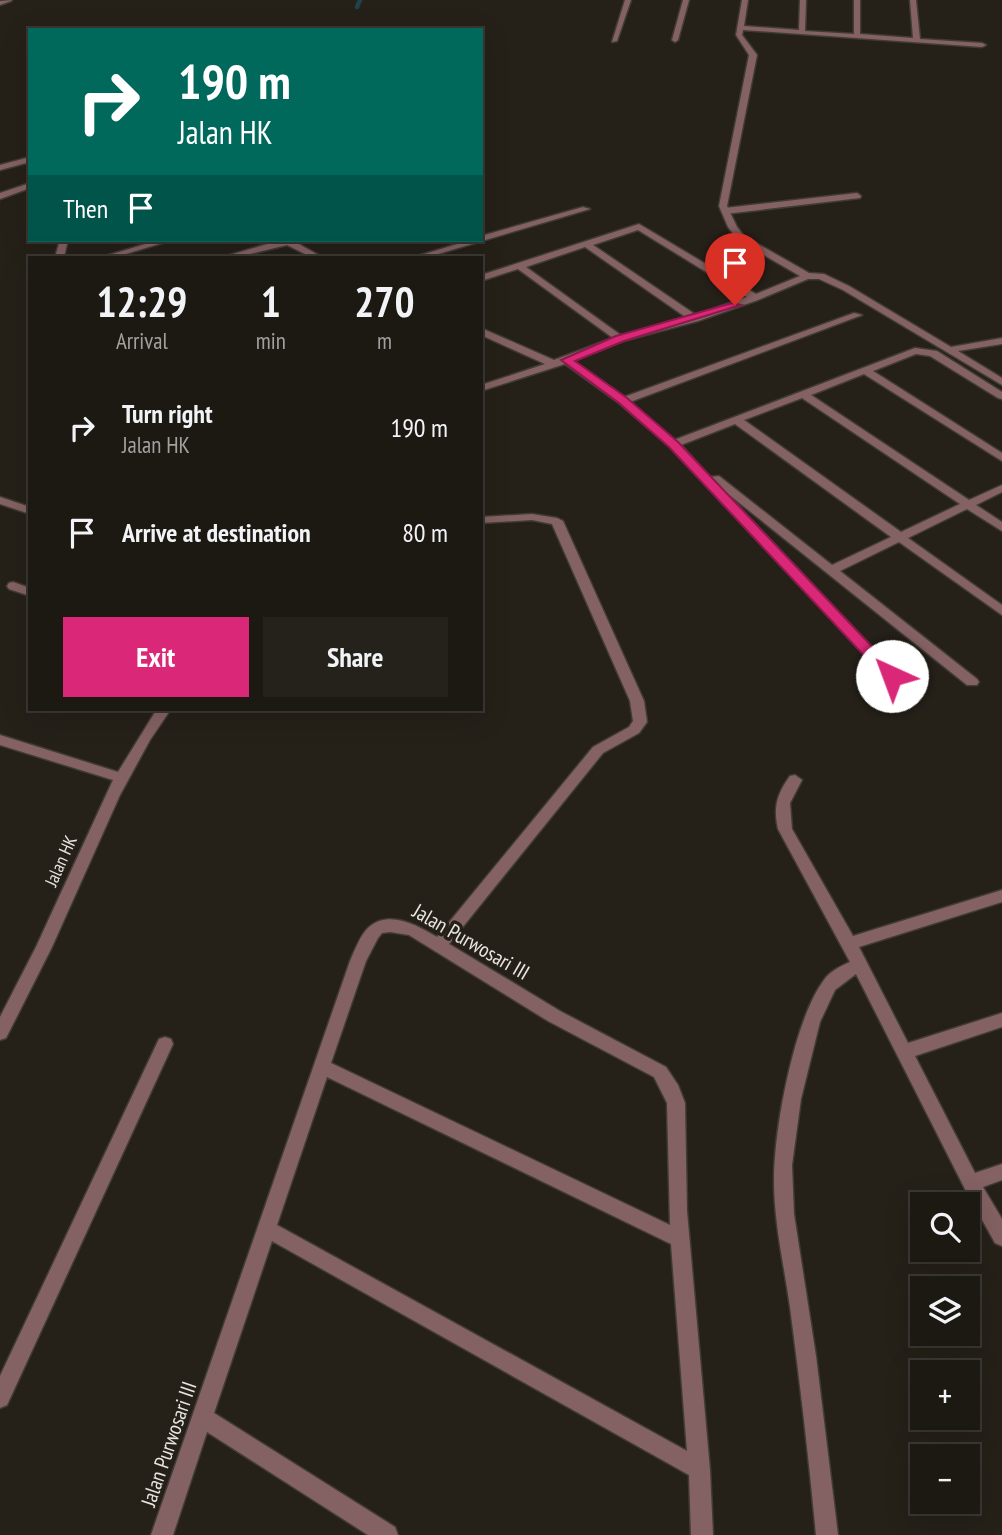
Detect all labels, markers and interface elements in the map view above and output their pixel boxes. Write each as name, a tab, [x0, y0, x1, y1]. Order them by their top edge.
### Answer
text: 190 m	[178, 49, 291, 113]
icon: right	[63, 56, 154, 147]
text: Jalan HK	[178, 111, 273, 153]
icon: arrive	[122, 189, 160, 227]
text: Then	[63, 192, 108, 225]
pin	[705, 233, 765, 305]
icon: arrive	[716, 244, 754, 282]
text: 12:29	[96, 274, 187, 329]
text: 1	[261, 274, 281, 329]
text: 270	[354, 274, 415, 329]
text: Arrival	[116, 326, 168, 355]
text: min	[256, 326, 286, 355]
text: m	[377, 326, 392, 355]
text: Turn right	[122, 397, 213, 430]
icon: right	[63, 409, 101, 447]
text: 190 m	[390, 411, 448, 444]
text: Jalan HK	[122, 430, 190, 459]
icon: arrive	[63, 514, 101, 552]
text: Arrive at destination	[122, 516, 311, 549]
text: 80 m	[402, 516, 448, 549]
button: Exit	[63, 617, 249, 697]
button: Share	[263, 617, 448, 697]
position arrow	[855, 639, 929, 713]
street label: Jalan HK	[39, 832, 82, 891]
street label: Jalan Purwosari III	[407, 897, 534, 986]
map controls	[910, 1192, 980, 1514]
button: search	[910, 1192, 980, 1262]
button: layers	[910, 1276, 980, 1346]
button: +	[910, 1360, 980, 1430]
street label: Jalan Purwosari III	[134, 1378, 203, 1511]
button: −	[910, 1444, 980, 1514]

